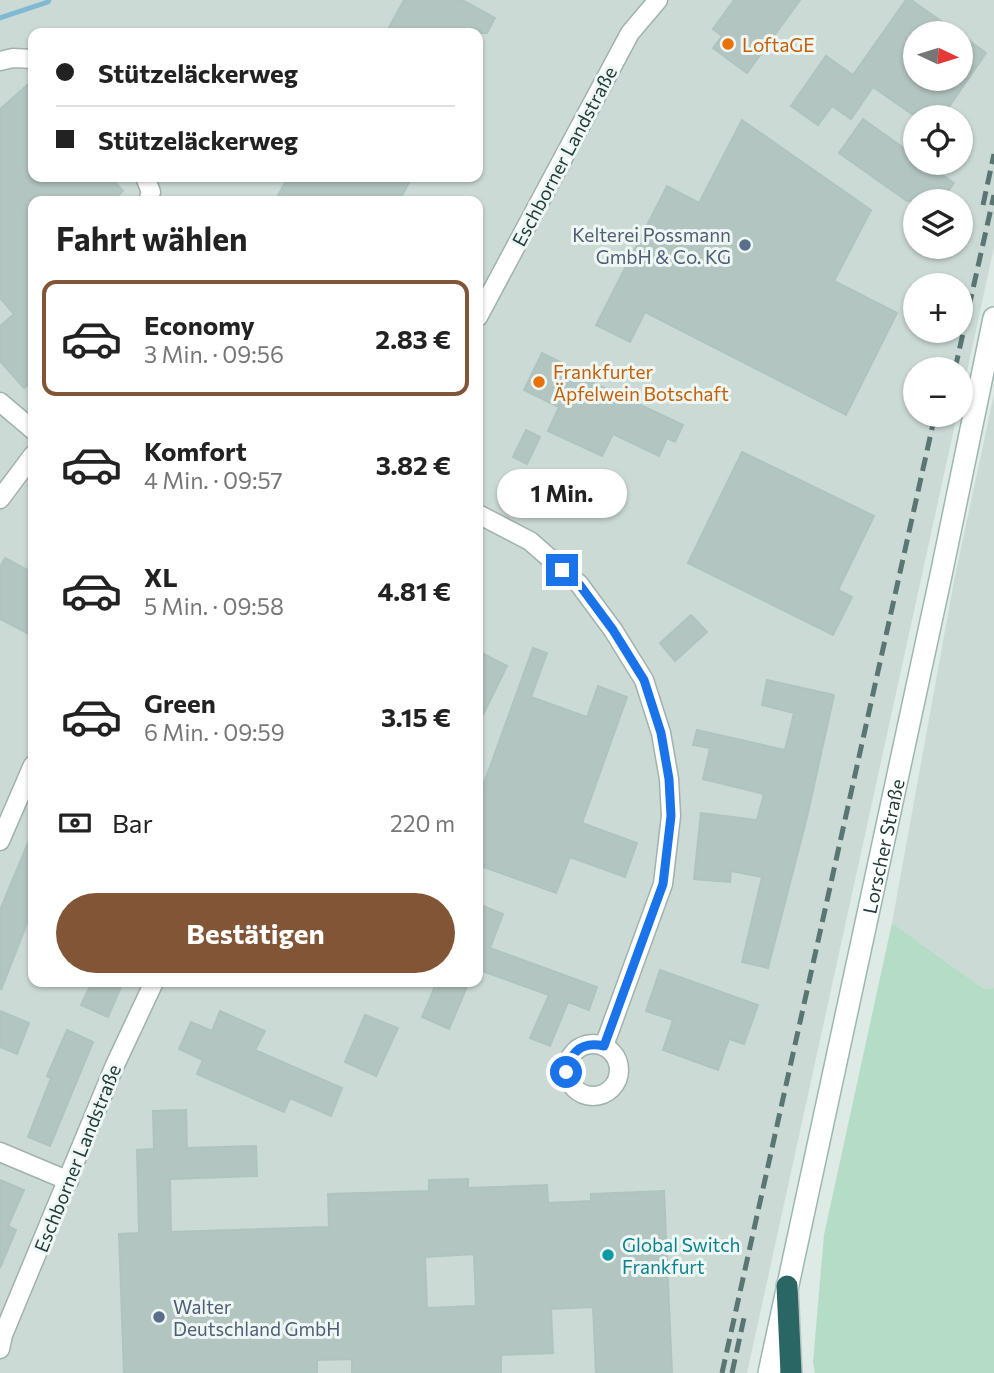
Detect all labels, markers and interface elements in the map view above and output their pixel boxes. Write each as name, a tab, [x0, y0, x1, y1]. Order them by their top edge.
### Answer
north arrow	[903, 21, 973, 91]
map controls	[903, 21, 973, 427]
place label: LoftaGE	[742, 33, 815, 56]
marker: LoftaGE	[720, 36, 736, 52]
text: Stützeläckerweg	[98, 57, 298, 88]
street label: Eschborner Landstraße	[507, 62, 621, 250]
button: locate	[903, 105, 973, 175]
text: Stützeläckerweg	[98, 124, 298, 155]
button: layers	[903, 189, 973, 259]
text: Fahrt wählen	[56, 218, 248, 258]
place label: Kelterei Possmann GmbH & Co. KG	[572, 223, 731, 268]
marker: Kelterei Possmann GmbH & Co. KG	[737, 237, 753, 253]
button: +	[903, 273, 973, 343]
icon: car	[60, 307, 123, 370]
text: Economy	[144, 309, 255, 340]
text: 2.83 €	[375, 323, 451, 354]
text: 3 Min. · 09:56	[144, 340, 284, 368]
button: −	[903, 357, 973, 427]
place label: Frankfurter Äpfelwein Botschaft	[553, 360, 729, 405]
marker: Frankfurter Äpfelwein Botschaft	[531, 374, 547, 390]
icon: car	[60, 433, 123, 496]
text: Komfort	[144, 435, 247, 466]
text: 3.82 €	[376, 449, 451, 480]
text: 4 Min. · 09:57	[144, 466, 283, 494]
callout: 1 Min.	[497, 468, 627, 518]
text: 1 Min.	[531, 479, 593, 507]
route end	[546, 554, 578, 586]
icon: car	[60, 559, 123, 622]
text: XL	[144, 561, 178, 592]
text: 4.81 €	[378, 575, 451, 606]
text: 5 Min. · 09:58	[144, 592, 284, 620]
icon: car	[60, 685, 123, 748]
text: Green	[144, 687, 216, 718]
text: 3.15 €	[381, 701, 451, 732]
text: 6 Min. · 09:59	[144, 718, 285, 746]
street label: Lorscher Straße	[857, 777, 908, 916]
icon: cash	[56, 804, 94, 842]
text: Bar	[112, 807, 153, 838]
text: 220 m	[390, 809, 455, 837]
button: Bestätigen	[56, 893, 455, 973]
route start	[550, 1056, 582, 1088]
street label: Eschborner Landstraße	[29, 1061, 125, 1255]
place label: Global Switch Frankfurt	[622, 1233, 740, 1278]
marker: Global Switch Frankfurt	[600, 1247, 616, 1263]
place label: Walter Deutschland GmbH	[173, 1295, 341, 1340]
marker: Walter Deutschland GmbH	[151, 1309, 167, 1325]

